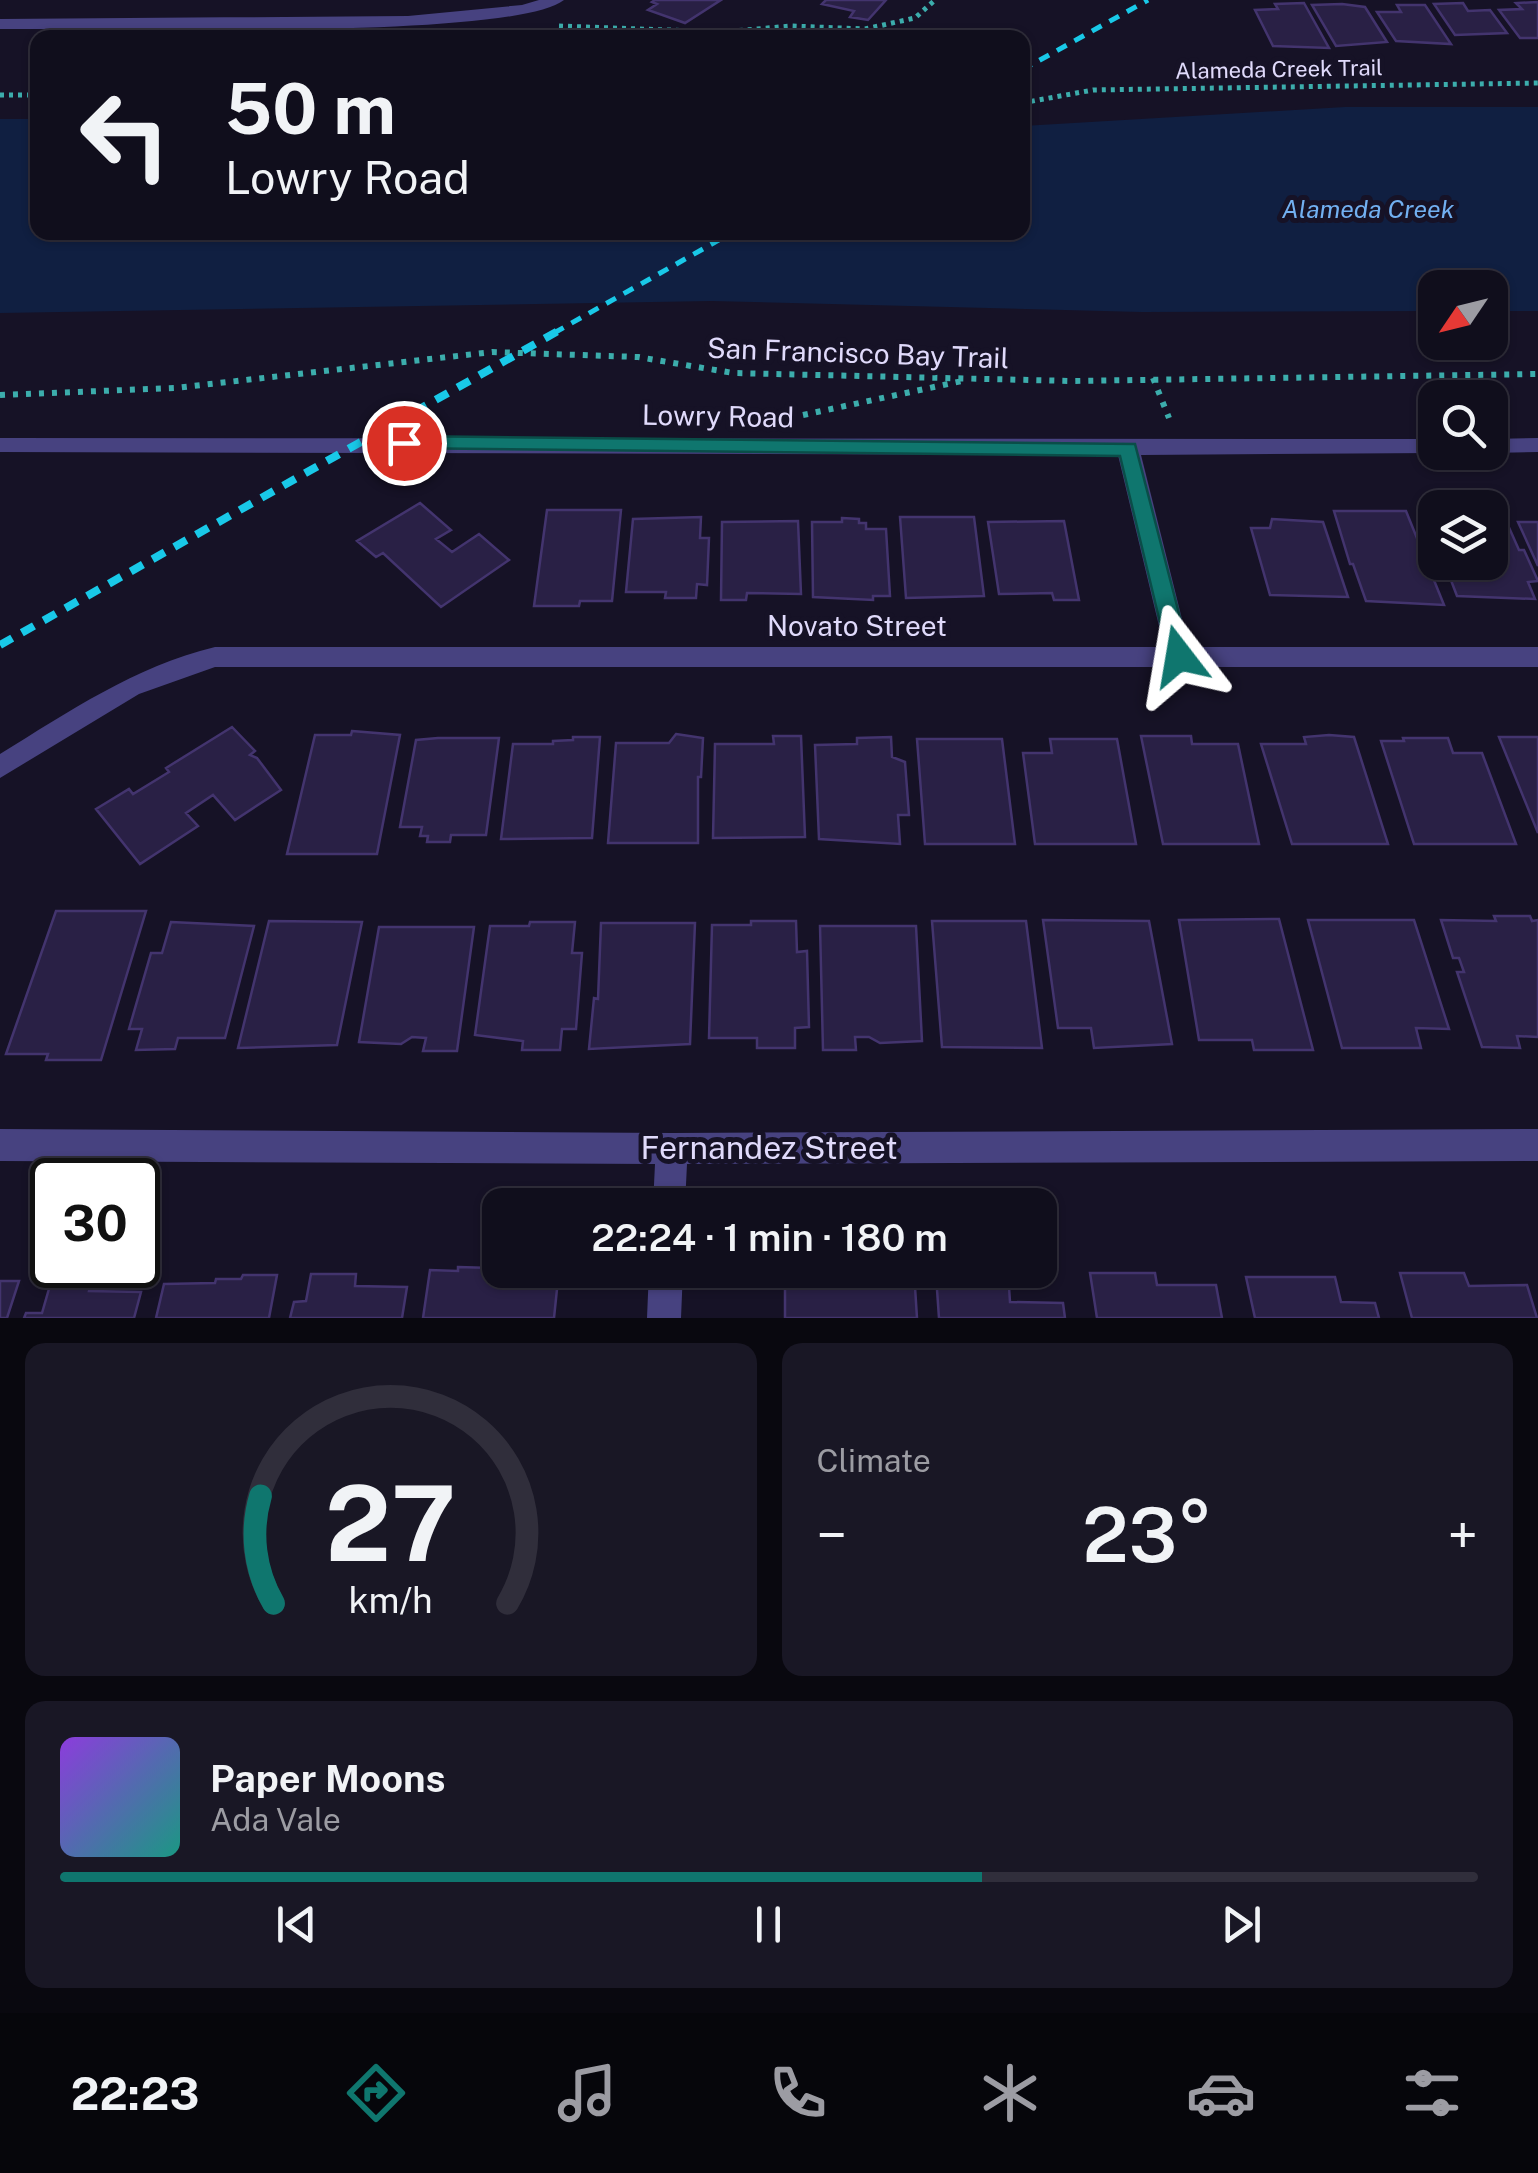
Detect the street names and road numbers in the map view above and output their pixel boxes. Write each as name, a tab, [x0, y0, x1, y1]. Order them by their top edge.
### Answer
street label: Alameda Creek Trail	[1175, 54, 1383, 84]
street label: San Francisco Bay Trail	[706, 331, 1010, 374]
street label: Lowry Road	[642, 398, 794, 433]
street label: Novato Street	[767, 609, 947, 642]
street label: Fernandez Street	[640, 1129, 898, 1166]

